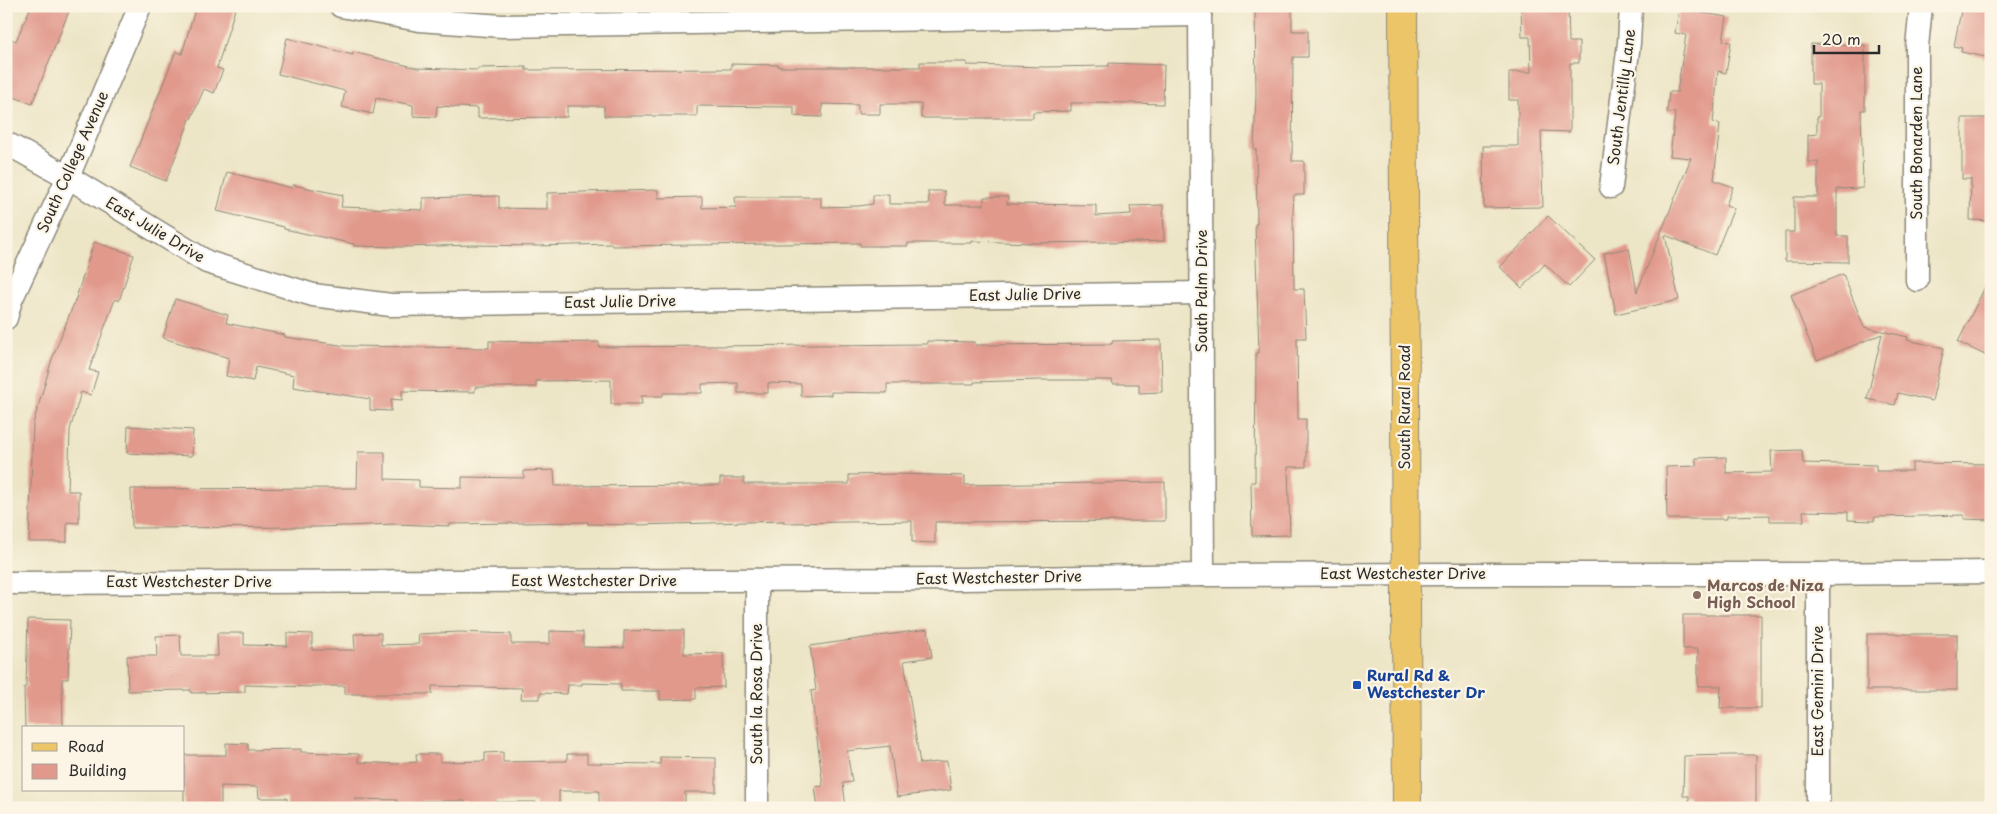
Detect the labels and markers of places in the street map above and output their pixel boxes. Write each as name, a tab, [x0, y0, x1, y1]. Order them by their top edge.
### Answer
place label: Marcos de Niza High School	[1707, 573, 1825, 613]
marker: Marcos de Niza High School	[1691, 589, 1703, 601]
place label: Rural Rd & Westchester Dr	[1367, 663, 1485, 703]
marker: Rural Rd & Westchester Dr	[1351, 679, 1363, 691]

